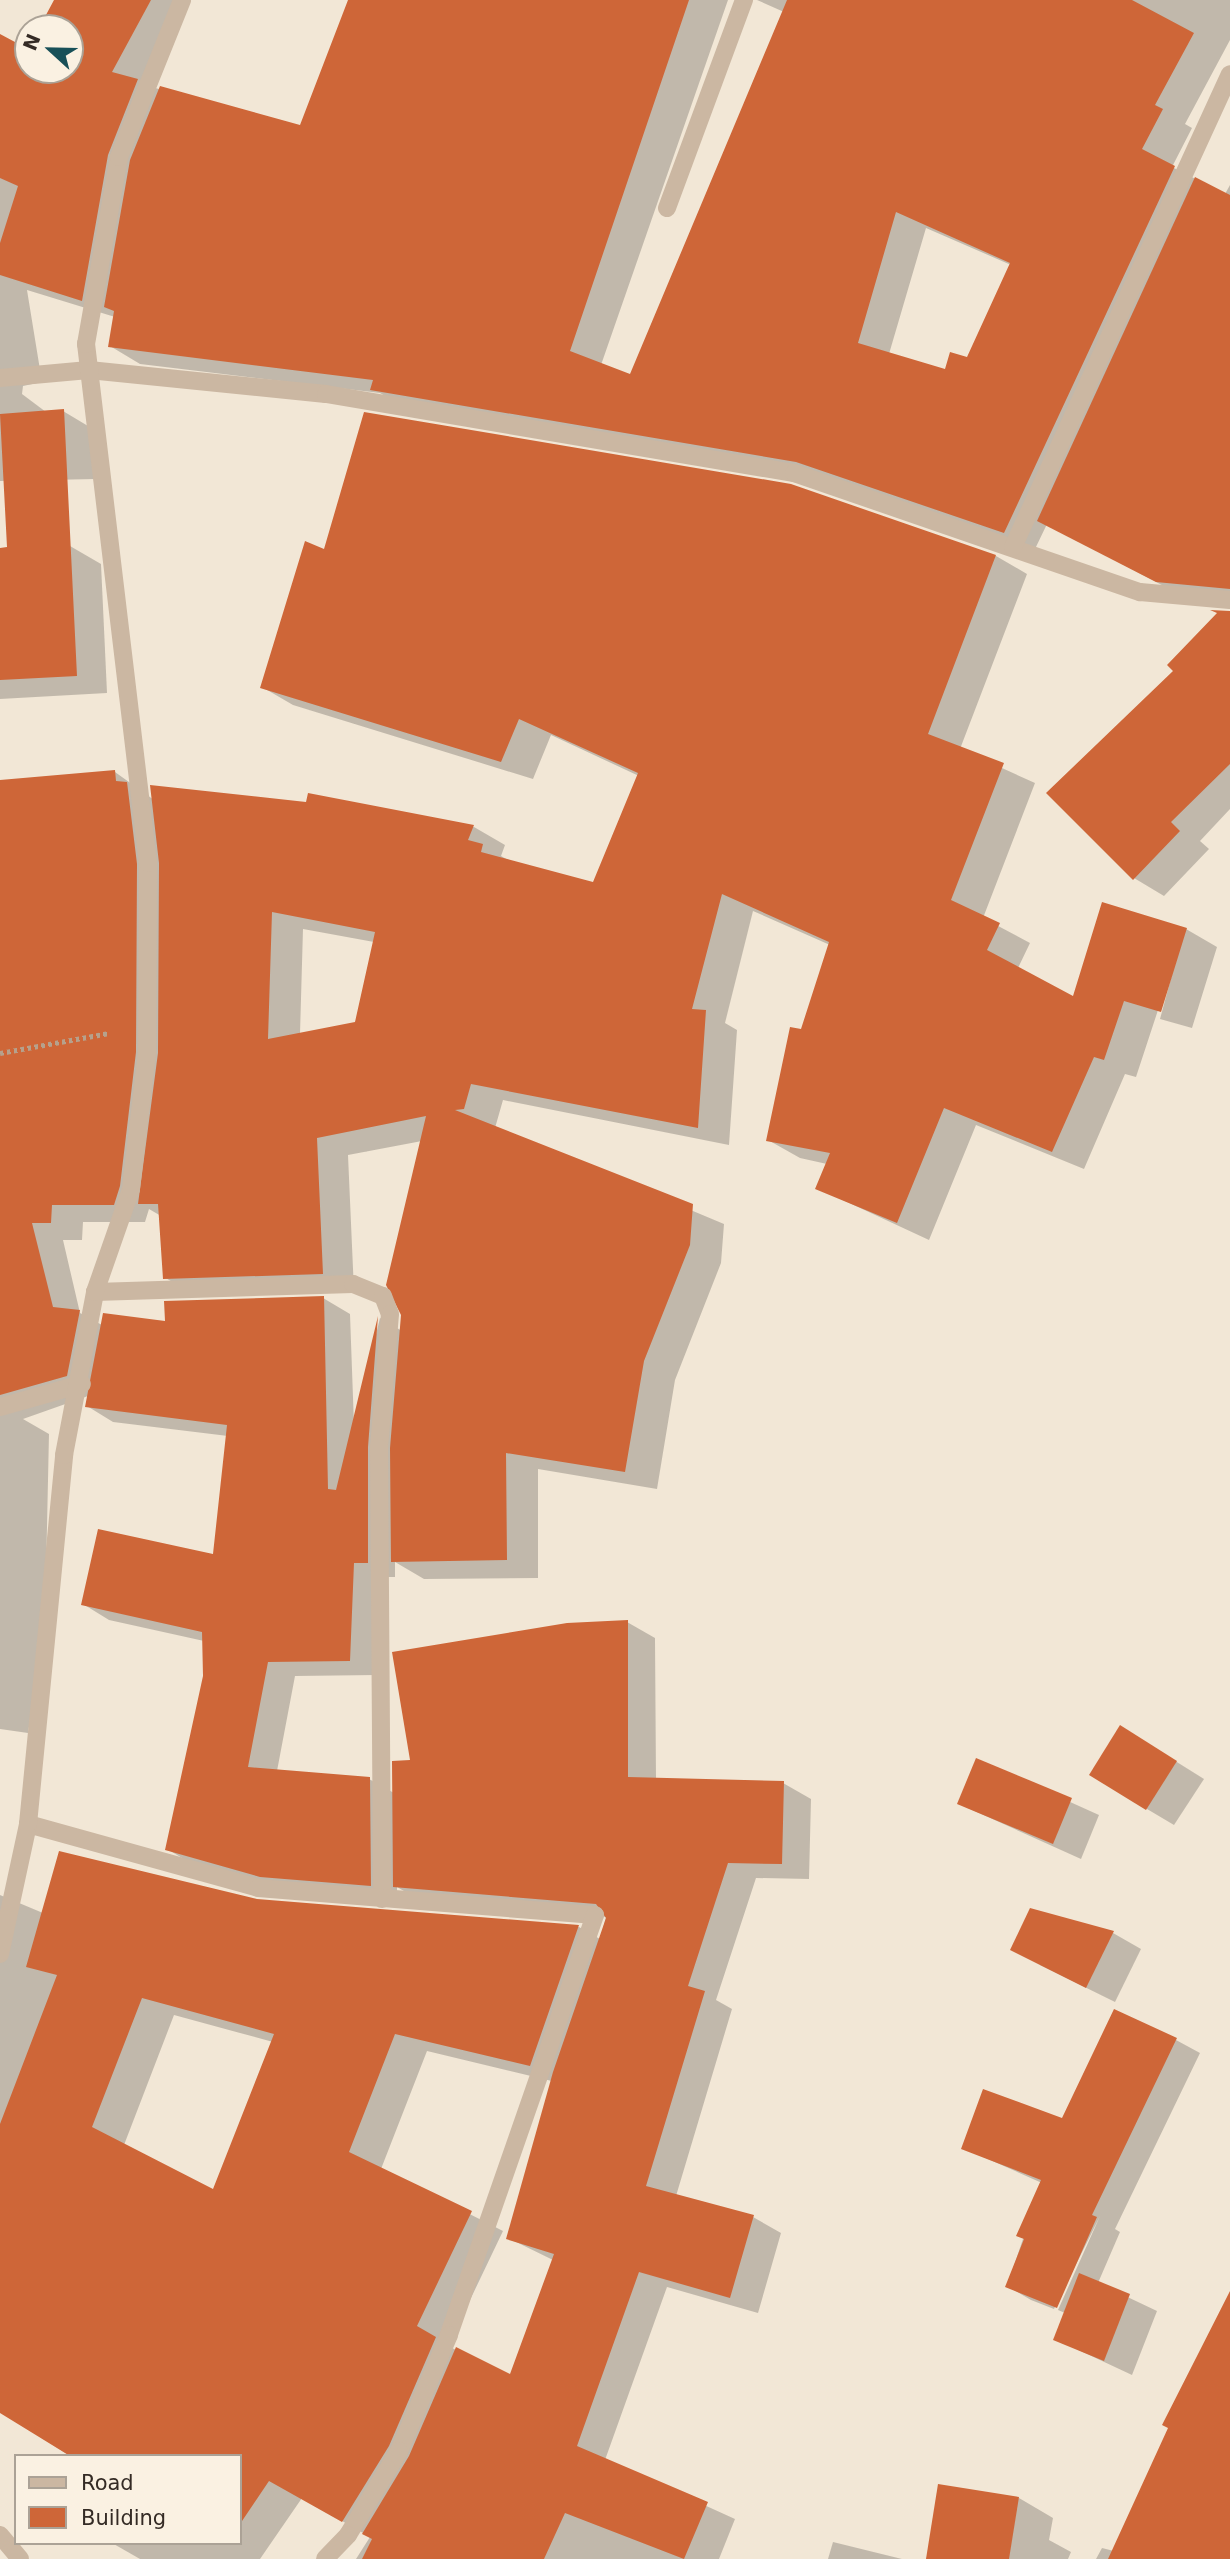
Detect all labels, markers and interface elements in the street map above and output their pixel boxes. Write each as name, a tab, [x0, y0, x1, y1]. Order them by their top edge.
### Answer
north arrow	[14, 14, 84, 84]
text: N	[18, 30, 45, 53]
legend	[14, 2454, 242, 2545]
text: Road	[81, 2471, 134, 2495]
text: Building	[81, 2506, 166, 2530]

